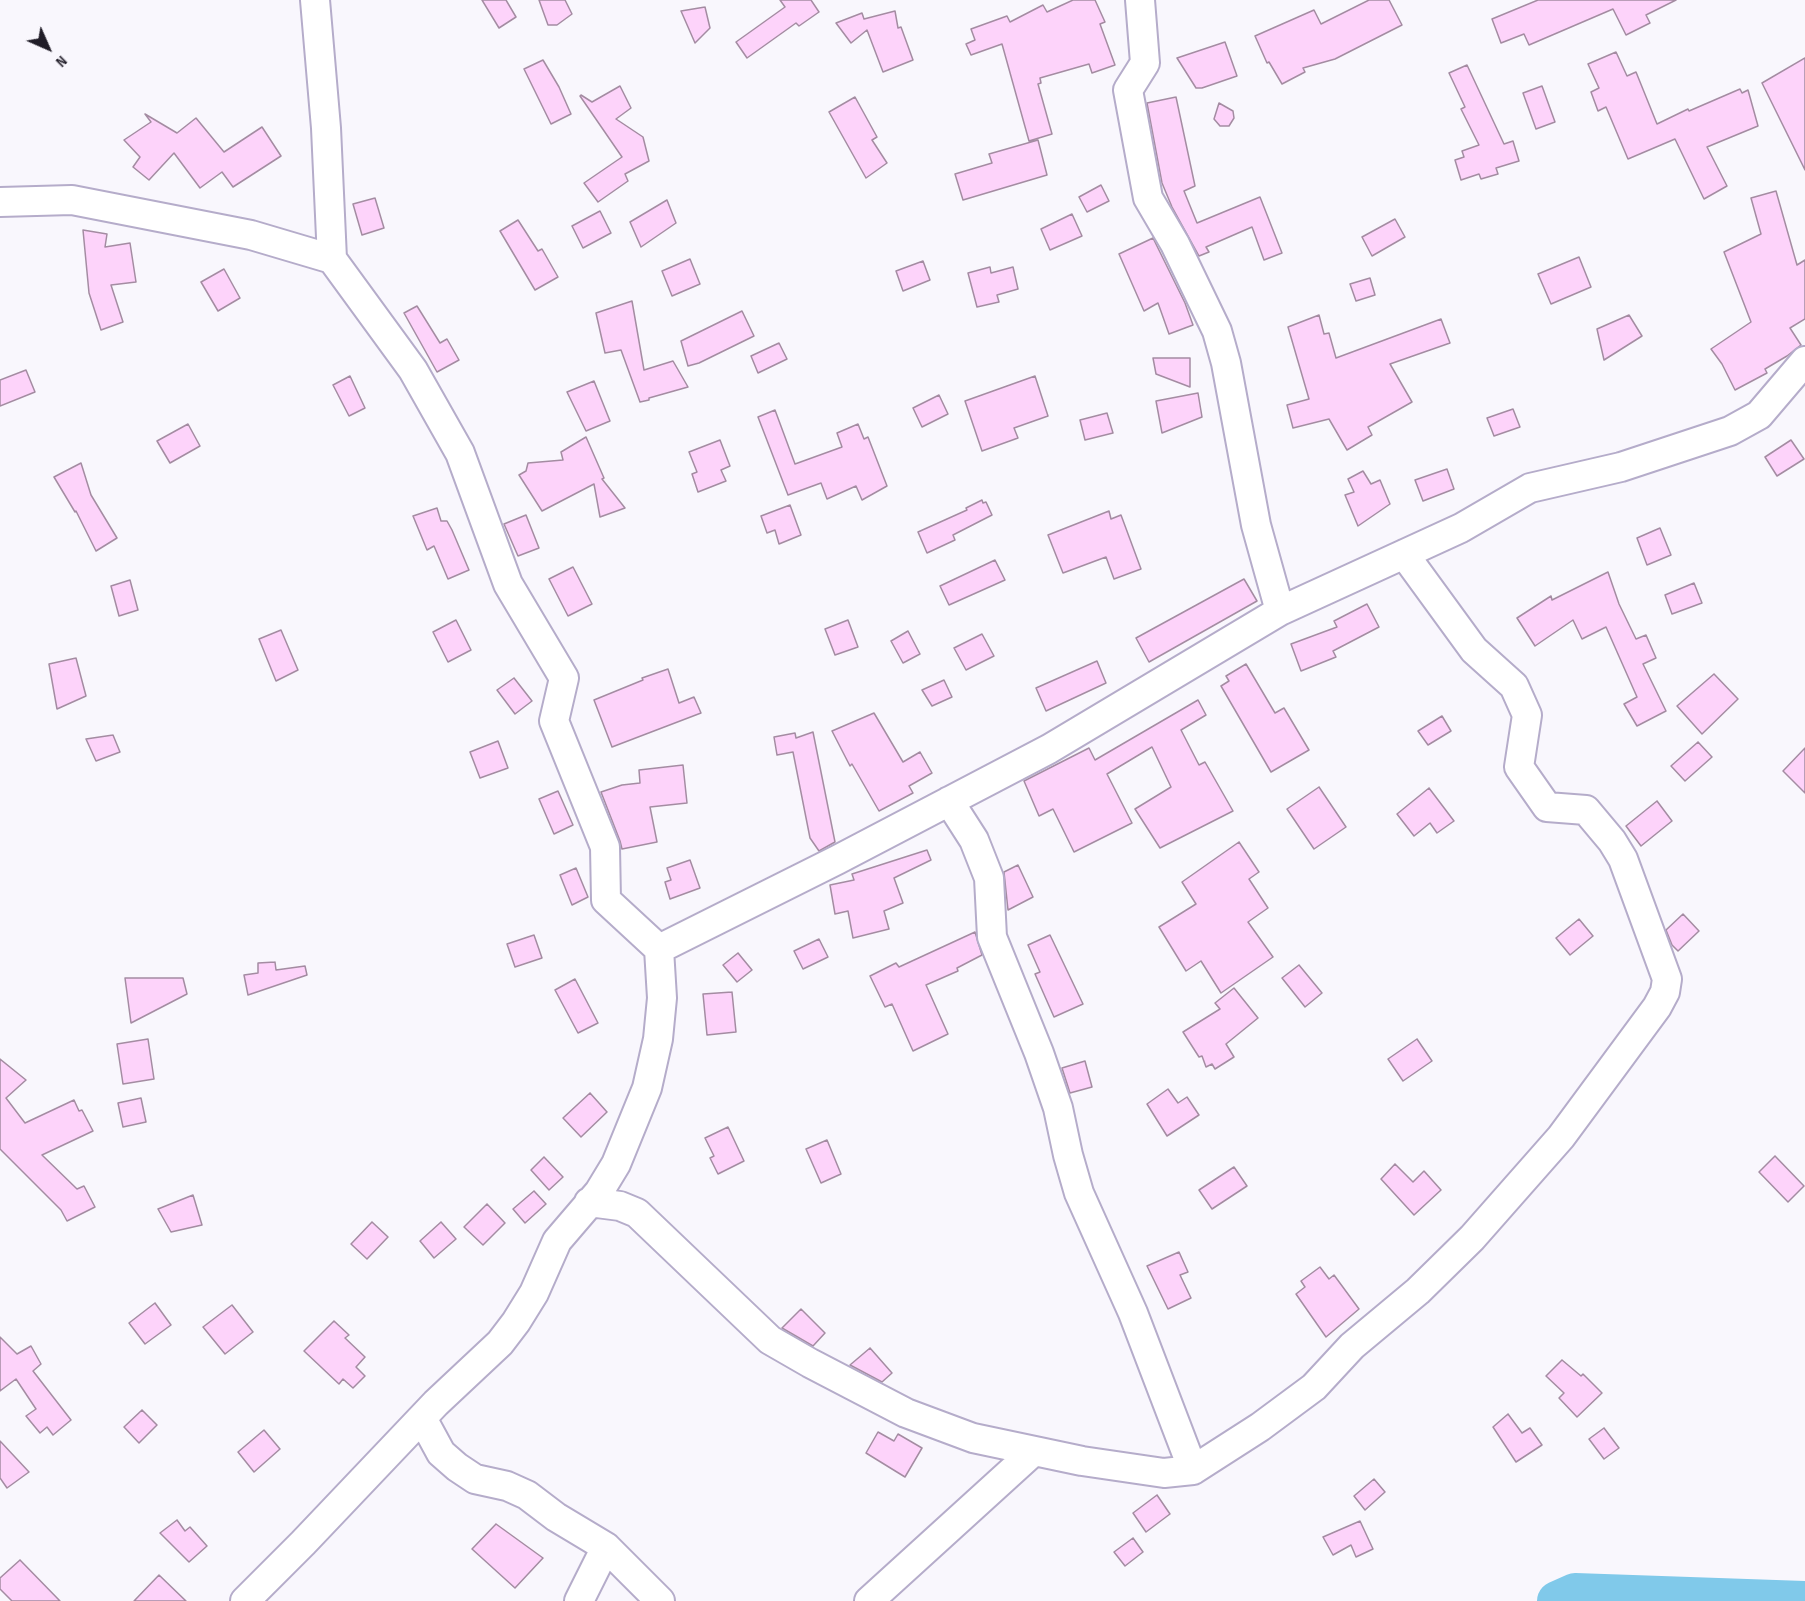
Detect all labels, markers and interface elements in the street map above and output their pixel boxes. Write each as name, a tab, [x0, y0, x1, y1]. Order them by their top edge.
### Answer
north arrow	[18, 18, 78, 78]
text: N	[51, 51, 71, 71]

